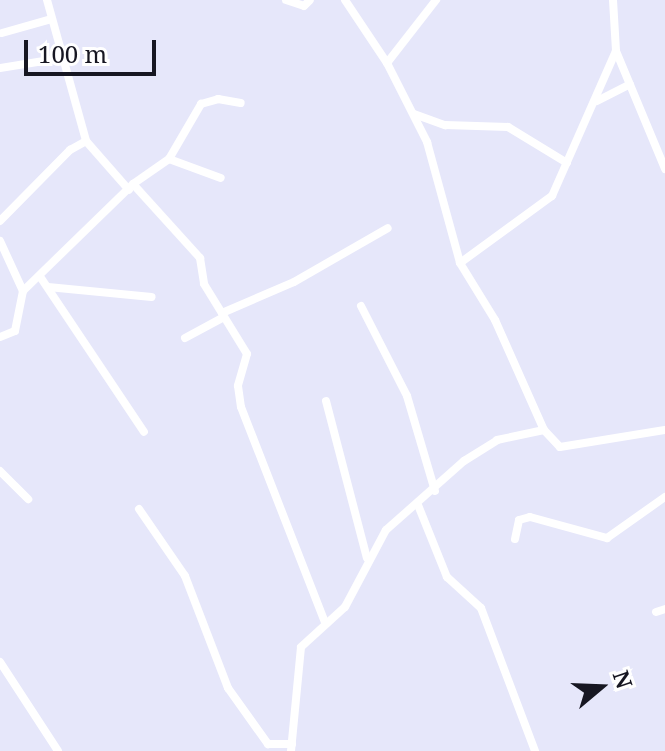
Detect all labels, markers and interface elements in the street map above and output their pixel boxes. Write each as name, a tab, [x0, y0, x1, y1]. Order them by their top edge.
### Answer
scale bar	[28, 24, 160, 74]
text: 100 m	[38, 37, 107, 70]
north arrow	[561, 647, 641, 727]
text: N	[607, 666, 641, 692]

